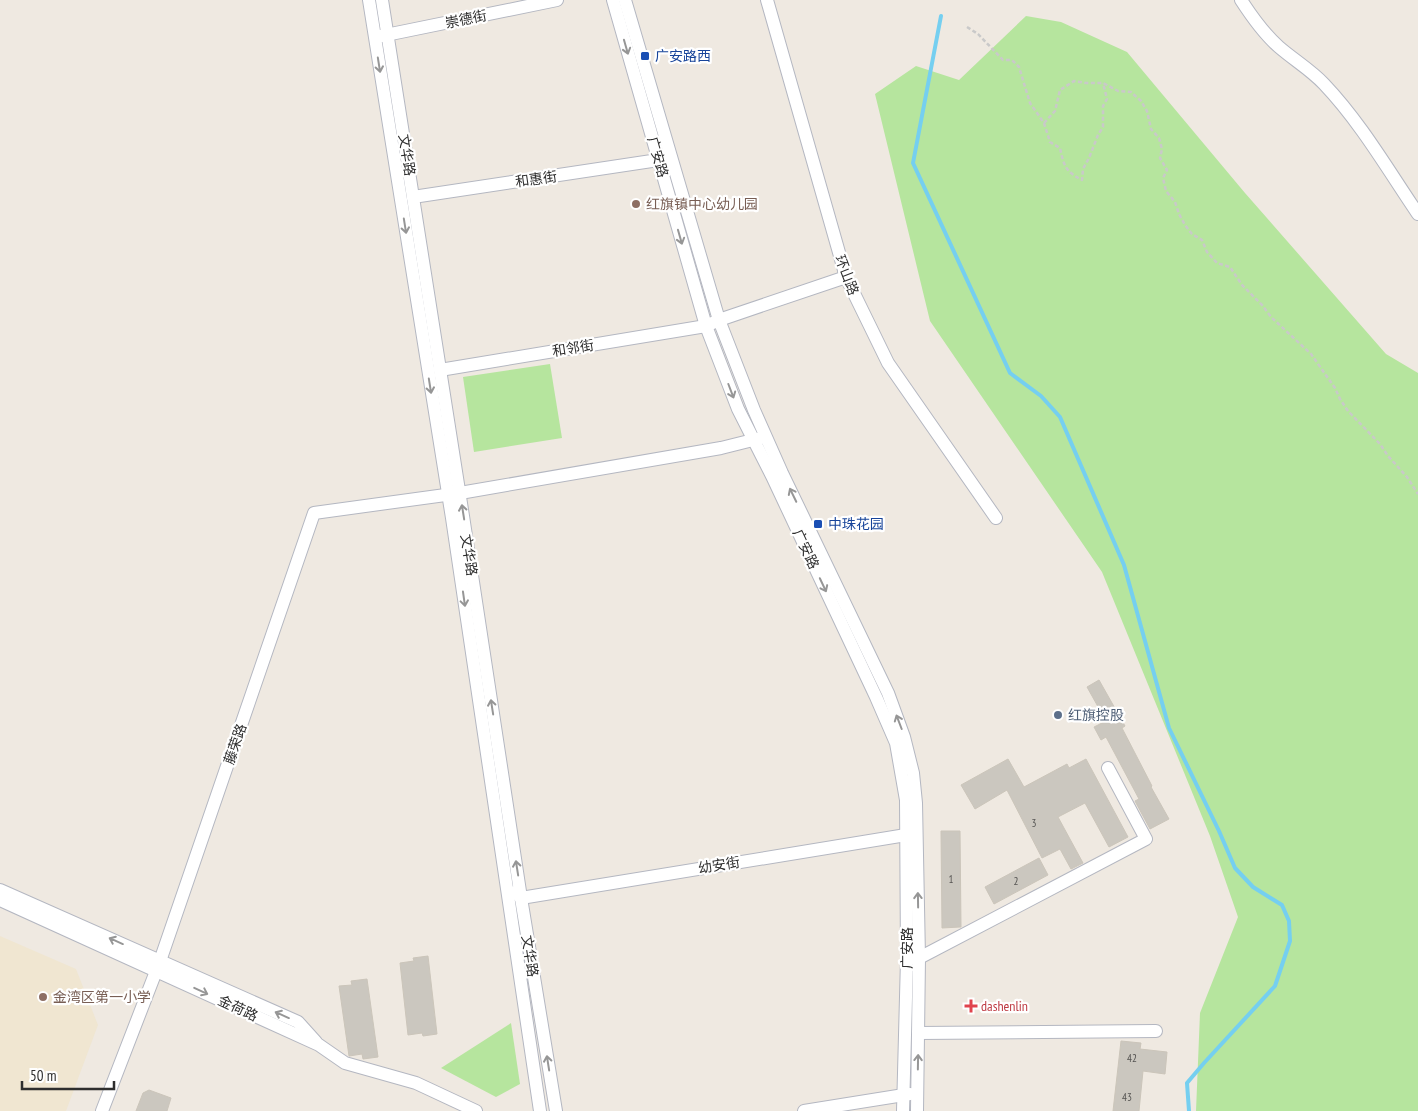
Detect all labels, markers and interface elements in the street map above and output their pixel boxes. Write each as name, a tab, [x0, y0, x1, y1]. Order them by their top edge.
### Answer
street label: 崇德街	[444, 6, 488, 32]
one-way arrow	[622, 38, 632, 54]
place label: 广安路西	[655, 47, 711, 65]
marker: 广安路西	[639, 50, 651, 62]
one-way arrow	[375, 57, 385, 73]
street label: 文华路	[395, 133, 419, 177]
street label: 广安路	[644, 134, 672, 180]
street label: 和惠街	[514, 167, 558, 191]
place label: 红旗镇中心幼儿园	[646, 195, 758, 213]
marker: 红旗镇中心幼儿园	[630, 198, 642, 210]
one-way arrow	[400, 218, 410, 234]
one-way arrow	[676, 228, 686, 244]
street label: 环山路	[831, 252, 863, 298]
street label: 和邻街	[551, 336, 595, 360]
one-way arrow	[426, 378, 436, 394]
one-way arrow	[727, 383, 736, 398]
one-way arrow	[788, 488, 798, 503]
one-way arrow	[457, 504, 467, 520]
place label: 中珠花园	[828, 515, 884, 533]
marker: 中珠花园	[812, 518, 824, 530]
street label: 广安路	[789, 526, 823, 572]
street label: 文华路	[457, 533, 481, 577]
one-way arrow	[819, 577, 828, 592]
one-way arrow	[459, 590, 469, 606]
one-way arrow	[487, 700, 497, 716]
place label: 红旗控股	[1068, 706, 1124, 724]
marker: 红旗控股	[1052, 709, 1064, 721]
one-way arrow	[893, 715, 903, 730]
street label: 藤荣路	[220, 721, 250, 767]
house number: 3	[1032, 816, 1037, 830]
street label: 幼安街	[697, 853, 741, 877]
one-way arrow	[511, 860, 521, 876]
house number: 1	[949, 872, 954, 886]
house number: 2	[1014, 874, 1019, 888]
one-way arrow	[913, 892, 923, 908]
street label: 广安路	[898, 927, 916, 969]
street label: 文华路	[518, 934, 542, 978]
one-way arrow	[109, 936, 124, 946]
one-way arrow	[193, 987, 208, 996]
place label: 金湾区第一小学	[53, 988, 151, 1006]
marker: 金湾区第一小学	[37, 991, 49, 1003]
street label: 金荷路	[215, 991, 261, 1025]
place label: dashenlin	[981, 997, 1028, 1015]
marker: dashenlin	[965, 1000, 977, 1012]
one-way arrow	[275, 1010, 290, 1020]
house number: 42	[1127, 1051, 1137, 1065]
one-way arrow	[542, 1055, 552, 1071]
one-way arrow	[913, 1055, 922, 1071]
scale bar	[22, 1058, 115, 1090]
text: 50 m	[30, 1066, 56, 1085]
house number: 43	[1122, 1090, 1132, 1104]

